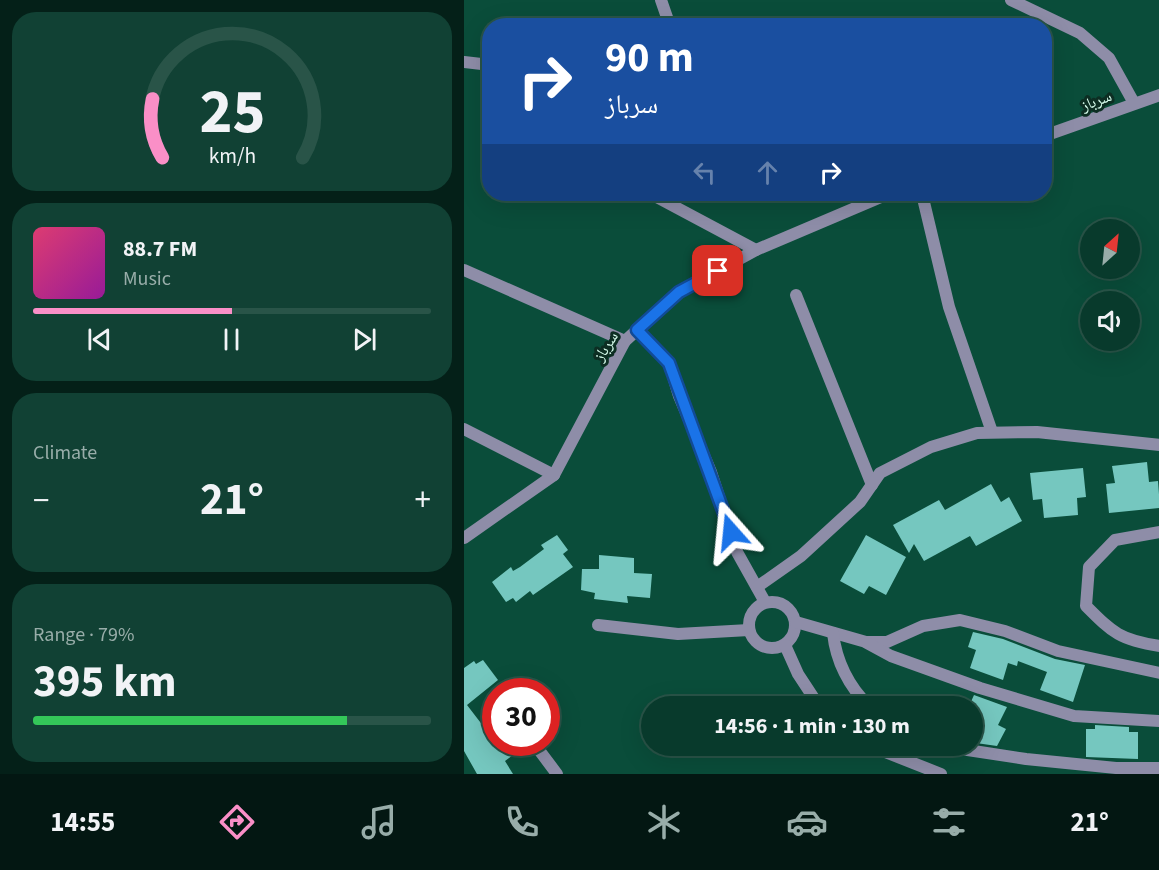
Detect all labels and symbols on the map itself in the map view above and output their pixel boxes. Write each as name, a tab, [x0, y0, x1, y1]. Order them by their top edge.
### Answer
street label: سرباز	[1077, 85, 1115, 117]
north arrow	[1080, 219, 1140, 279]
pin	[692, 245, 743, 296]
street label: سرباز	[588, 327, 624, 367]
position arrow	[699, 500, 763, 564]
speed limit sign: 30	[482, 678, 560, 756]

